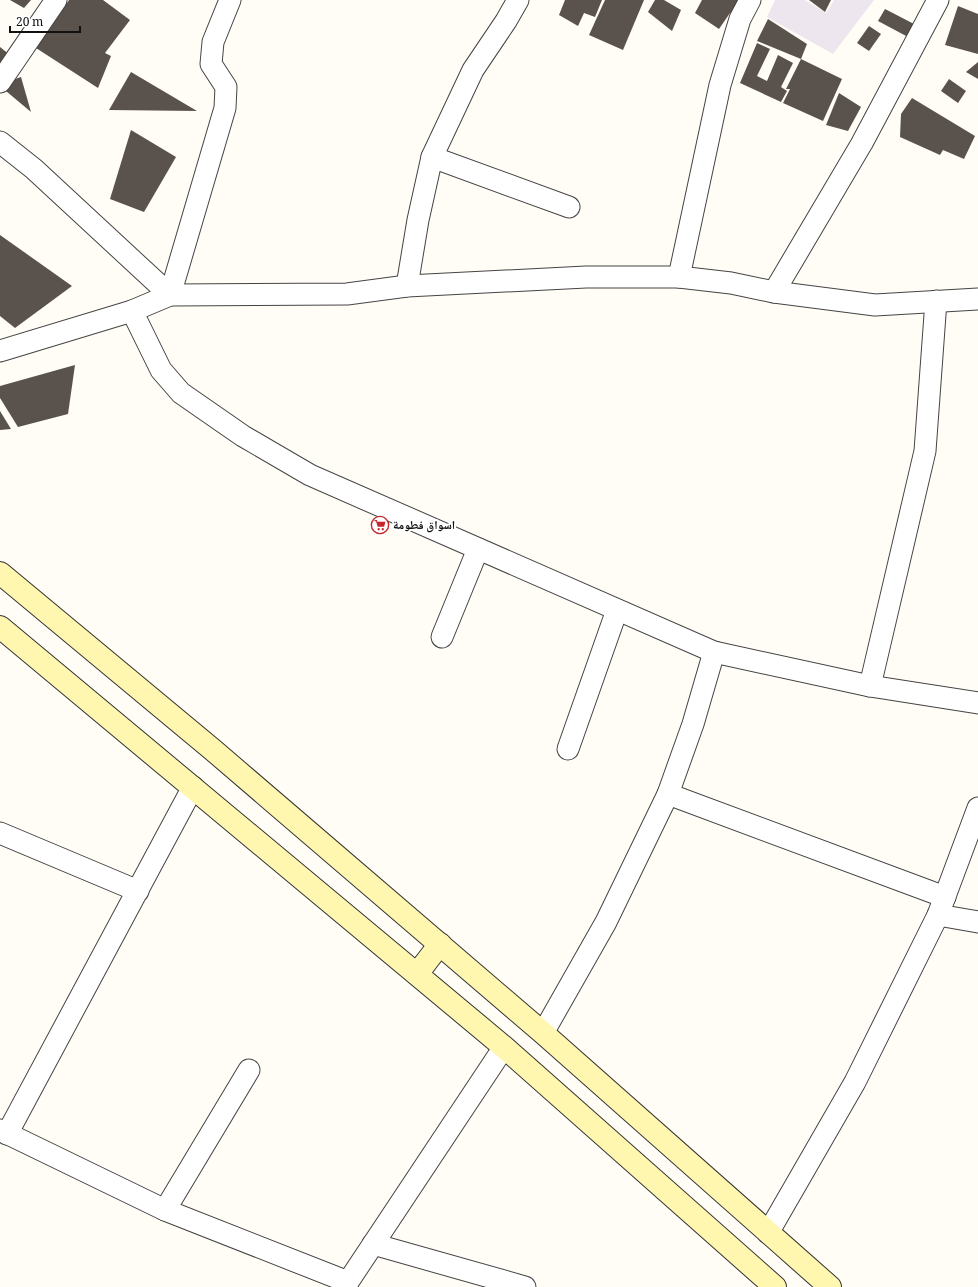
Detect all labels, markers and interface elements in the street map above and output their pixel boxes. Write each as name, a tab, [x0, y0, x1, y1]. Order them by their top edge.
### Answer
scale bar	[10, 8, 80, 34]
text: 20 m	[16, 13, 43, 34]
supermarket icon: اسواق فطومة	[370, 515, 390, 535]
place label: اسواق فطومة	[393, 516, 455, 537]

